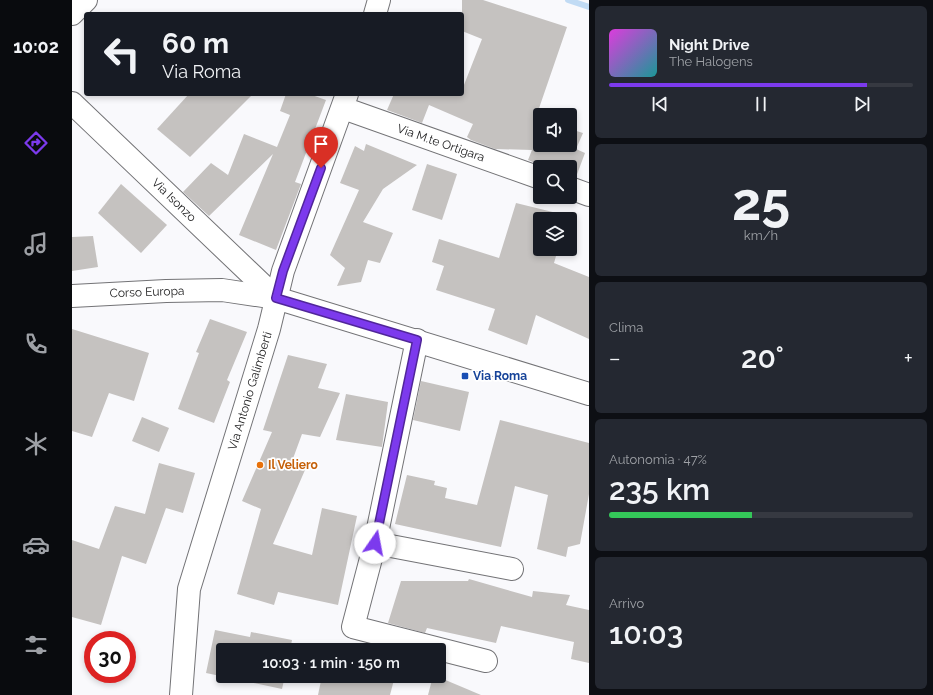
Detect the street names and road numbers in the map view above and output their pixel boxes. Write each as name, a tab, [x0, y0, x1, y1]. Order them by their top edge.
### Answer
street label: Via M.te Ortigara	[395, 121, 487, 165]
street label: Via Isonzo	[149, 175, 199, 225]
street label: Corso Europa	[109, 284, 185, 300]
street label: Via Antonio Galimberti	[225, 330, 275, 452]

